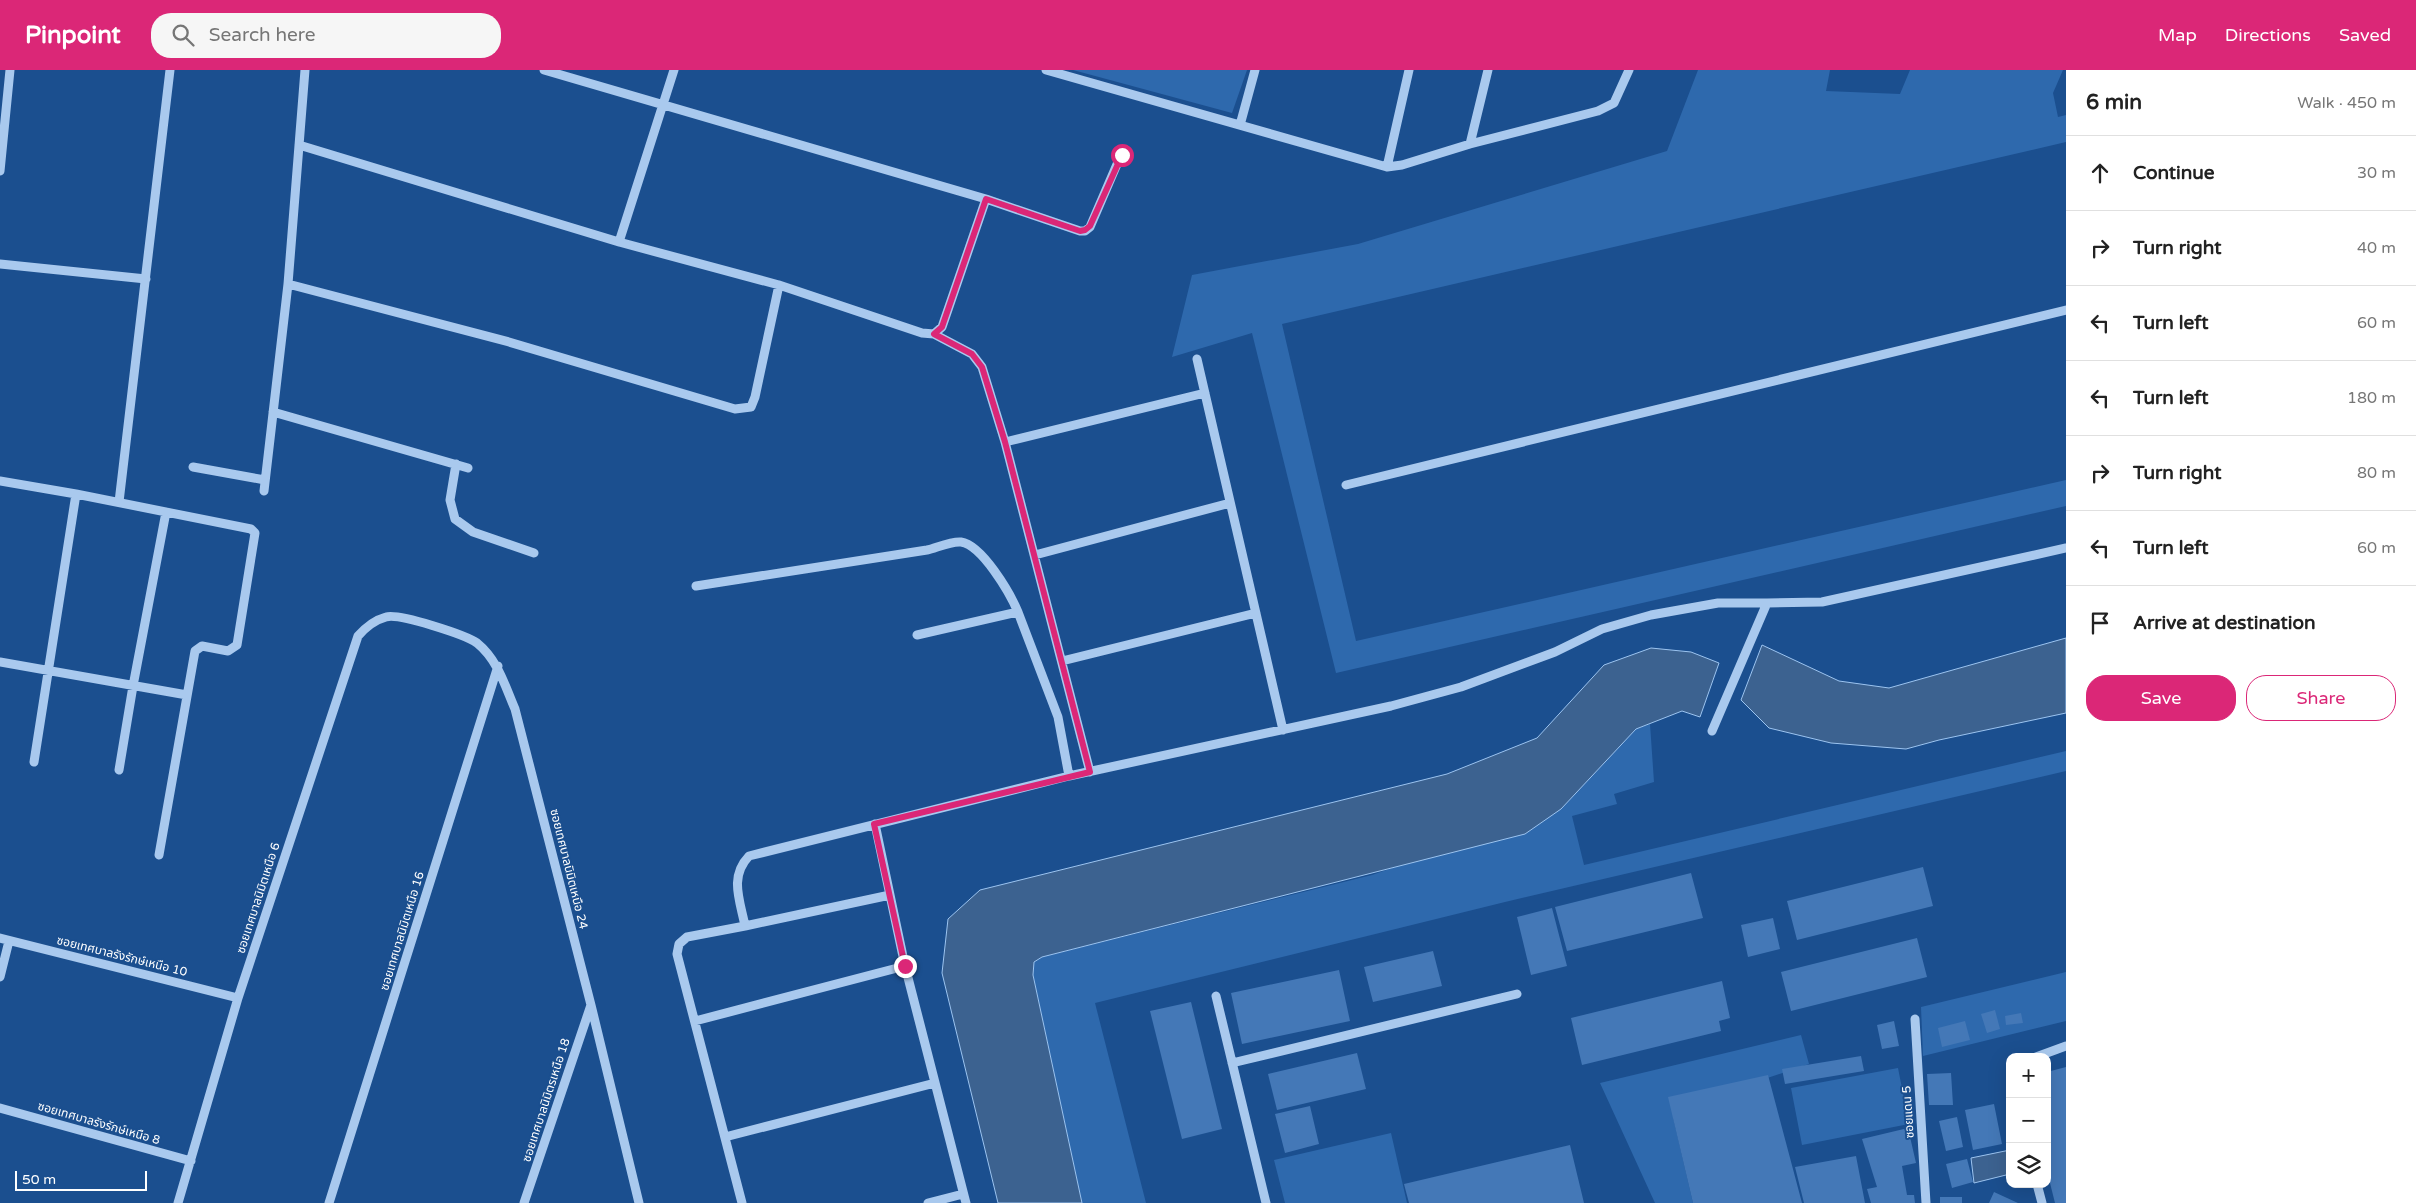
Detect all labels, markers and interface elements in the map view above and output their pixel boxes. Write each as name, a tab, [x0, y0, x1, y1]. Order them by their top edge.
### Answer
search box	[151, 13, 501, 58]
text: Pinpoint	[25, 21, 121, 50]
icon: search	[169, 21, 197, 49]
text: Search here	[209, 24, 316, 46]
text: Map	[2158, 24, 2197, 46]
text: Directions	[2225, 24, 2311, 46]
text: Saved	[2339, 24, 2391, 46]
text: 6 min	[2086, 90, 2142, 115]
text: Walk · 450 m	[2297, 93, 2396, 113]
route start	[1111, 144, 1134, 167]
icon: ahead	[2086, 159, 2114, 187]
text: Continue	[2133, 162, 2215, 184]
text: 30 m	[2357, 163, 2396, 183]
icon: right	[2086, 234, 2114, 262]
text: Turn right	[2133, 237, 2221, 259]
text: 40 m	[2357, 238, 2396, 258]
icon: left	[2086, 309, 2114, 337]
text: Turn left	[2133, 312, 2209, 334]
text: 60 m	[2357, 313, 2396, 333]
icon: left	[2086, 384, 2114, 412]
text: Turn left	[2133, 387, 2209, 409]
text: 180 m	[2347, 388, 2396, 408]
icon: right	[2086, 459, 2114, 487]
text: Turn right	[2133, 462, 2221, 484]
text: 80 m	[2357, 463, 2396, 483]
icon: left	[2086, 534, 2114, 562]
text: Turn left	[2133, 537, 2209, 559]
text: 60 m	[2357, 538, 2396, 558]
icon: arrive	[2086, 609, 2114, 637]
text: Arrive at destination	[2133, 612, 2316, 634]
button: Save	[2086, 675, 2236, 721]
button: Share	[2246, 675, 2396, 721]
street label: ซอยเทศบาลนิมิตเหนือ 24	[547, 807, 591, 931]
street label: ซอยเทศบาลนิมิตเหนือ 6	[233, 841, 283, 955]
street label: ซอยเทศบาลนิมิตเหนือ 16	[377, 870, 427, 992]
street label: ซอยเทศบาลรังรักษ์เหนือ 10	[55, 933, 189, 979]
route end	[894, 955, 917, 978]
street label: ซอยเทศบาลนิมิตรเหนือ 18	[519, 1036, 573, 1164]
map controls	[2006, 1053, 2051, 1188]
button: +	[2006, 1053, 2051, 1098]
street label: ซอยแดน 5	[1899, 1085, 1917, 1139]
button: −	[2006, 1098, 2051, 1143]
street label: ซอยเทศบาลรังรักษ์เหนือ 8	[36, 1099, 162, 1147]
button: layers	[2006, 1143, 2051, 1188]
scale bar	[15, 1168, 148, 1191]
text: 50 m	[22, 1171, 56, 1188]

